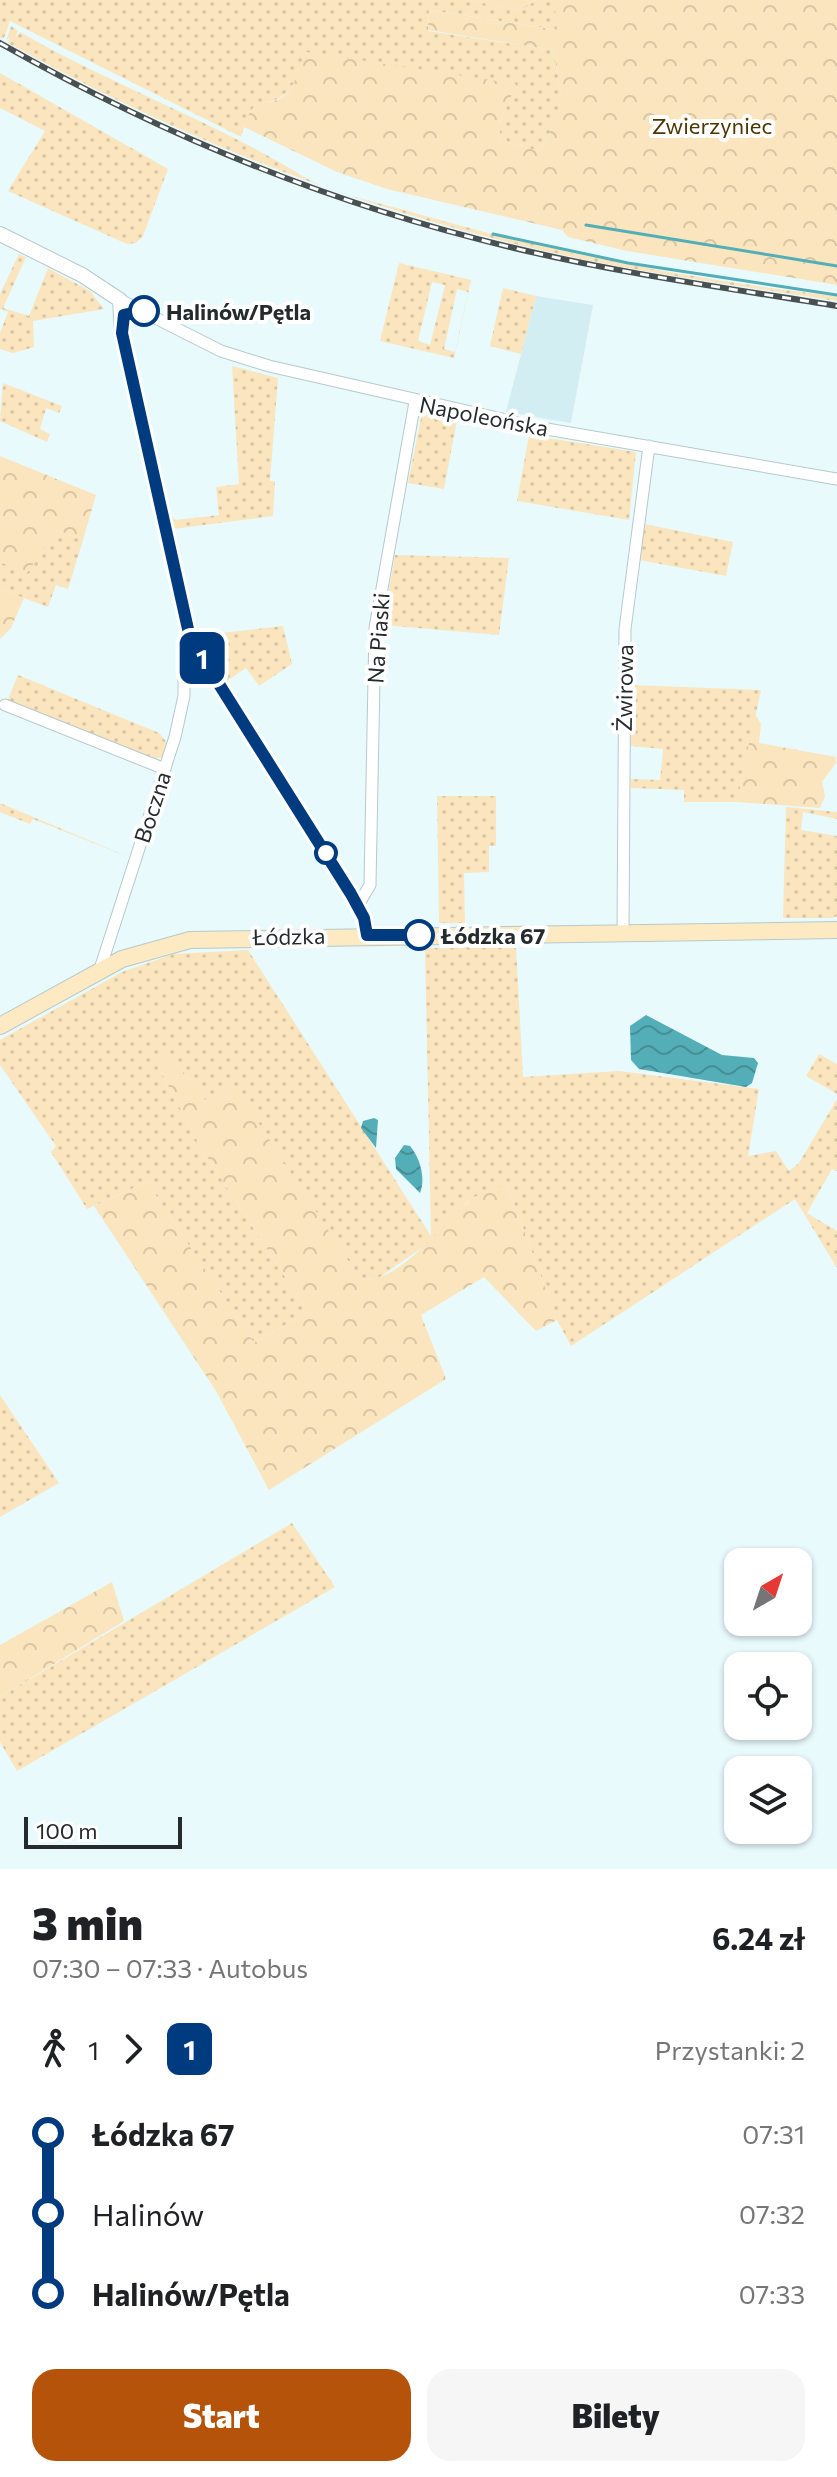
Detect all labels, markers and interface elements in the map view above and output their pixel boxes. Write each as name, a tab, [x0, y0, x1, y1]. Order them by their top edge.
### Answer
park label: Zwierzyniec	[652, 112, 772, 139]
marker: Halinów/Pętla	[129, 296, 159, 326]
place label: Halinów/Pętla	[166, 298, 311, 325]
street label: Napoleońska	[417, 390, 551, 442]
street label: Na Piaski	[361, 592, 395, 684]
line badge: 1	[176, 632, 228, 684]
text: 1	[196, 641, 208, 675]
street label: Żwirowa	[610, 644, 638, 732]
street label: Boczna	[128, 768, 176, 846]
unlabelled marker	[315, 842, 337, 864]
marker: Łódzka 67	[404, 920, 434, 950]
street label: Łódzka	[251, 922, 326, 950]
place label: Łódzka 67	[440, 922, 545, 949]
north arrow	[724, 1548, 812, 1636]
map controls	[724, 1548, 812, 1844]
button: locate	[724, 1652, 812, 1740]
button: layers	[724, 1756, 812, 1844]
scale bar	[24, 1813, 182, 1849]
text: 100 m	[36, 1817, 98, 1844]
text: 3 min	[32, 1895, 143, 1949]
text: 6.24 zł	[712, 1919, 805, 1956]
text: 07:30 – 07:33 · Autobus	[32, 1952, 308, 1983]
icon: walk	[32, 2027, 76, 2071]
icon: forward	[111, 2027, 155, 2071]
text: 1	[183, 2032, 196, 2066]
text: 1	[88, 2034, 99, 2065]
text: Przystanki: 2	[655, 2034, 805, 2065]
text: Łódzka 67	[92, 2115, 234, 2152]
text: 07:31	[742, 2118, 805, 2149]
text: Halinów	[92, 2195, 204, 2232]
text: 07:32	[739, 2198, 805, 2229]
text: Halinów/Pętla	[92, 2275, 290, 2312]
text: 07:33	[739, 2278, 805, 2309]
button: Start	[32, 2369, 411, 2461]
button: Bilety	[427, 2369, 805, 2461]

